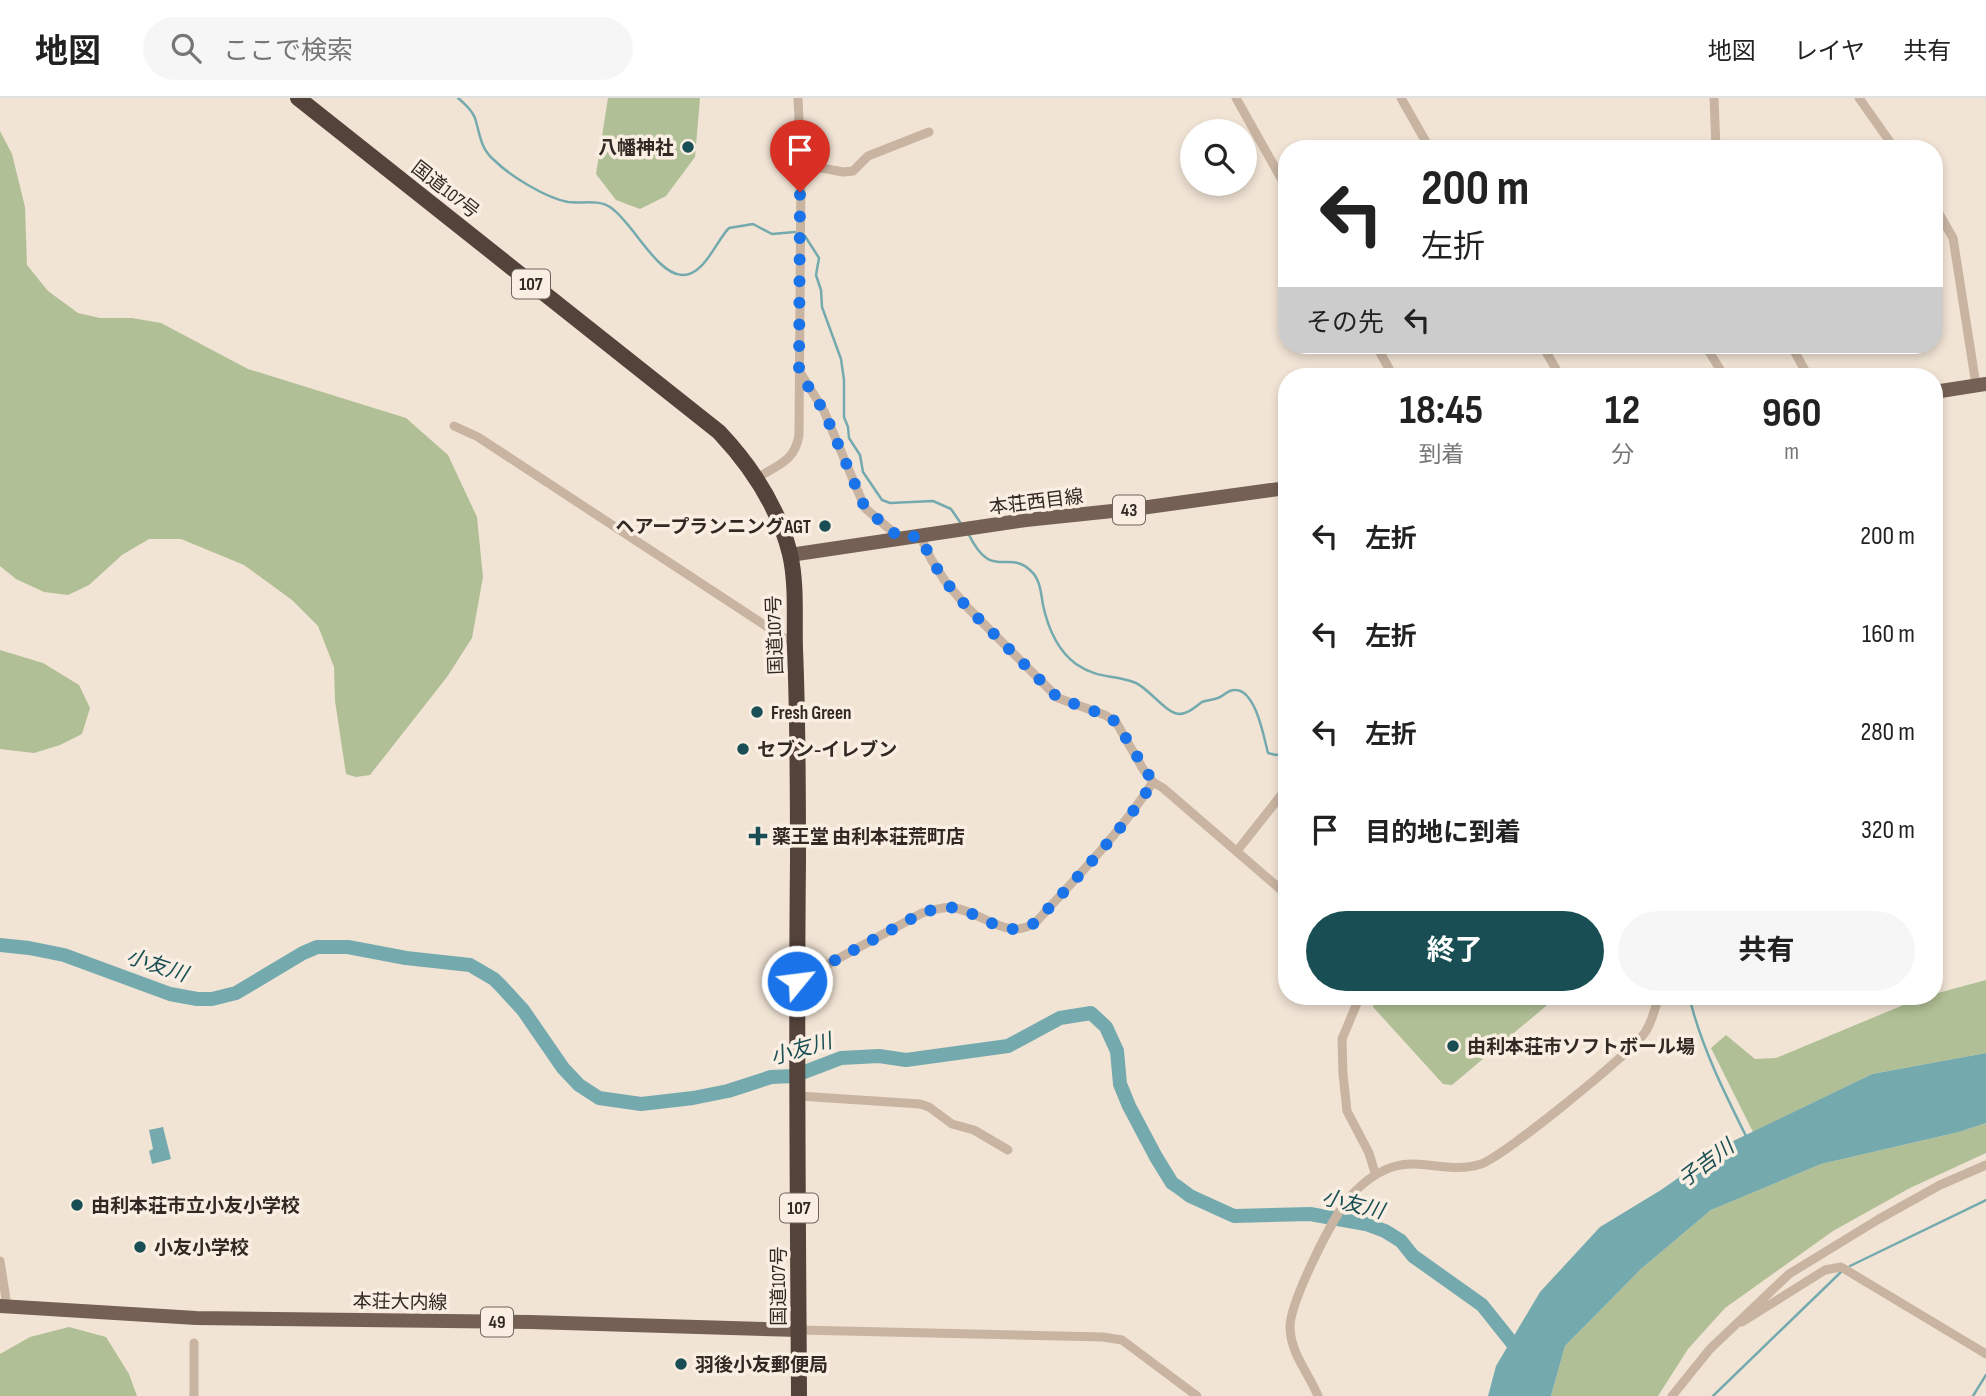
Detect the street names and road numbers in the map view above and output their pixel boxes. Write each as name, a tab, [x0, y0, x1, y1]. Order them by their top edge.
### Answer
street label: 国道107号	[407, 157, 484, 224]
road number: 107	[512, 270, 550, 299]
street label: 本荘西目線	[988, 485, 1085, 520]
road number: 43	[1113, 496, 1145, 524]
street label: 国道107号	[763, 595, 788, 675]
road number: 107	[780, 1194, 818, 1223]
street label: 国道107号	[768, 1246, 791, 1326]
street label: 本荘大内線	[352, 1290, 448, 1315]
road number: 49	[481, 1308, 513, 1336]

